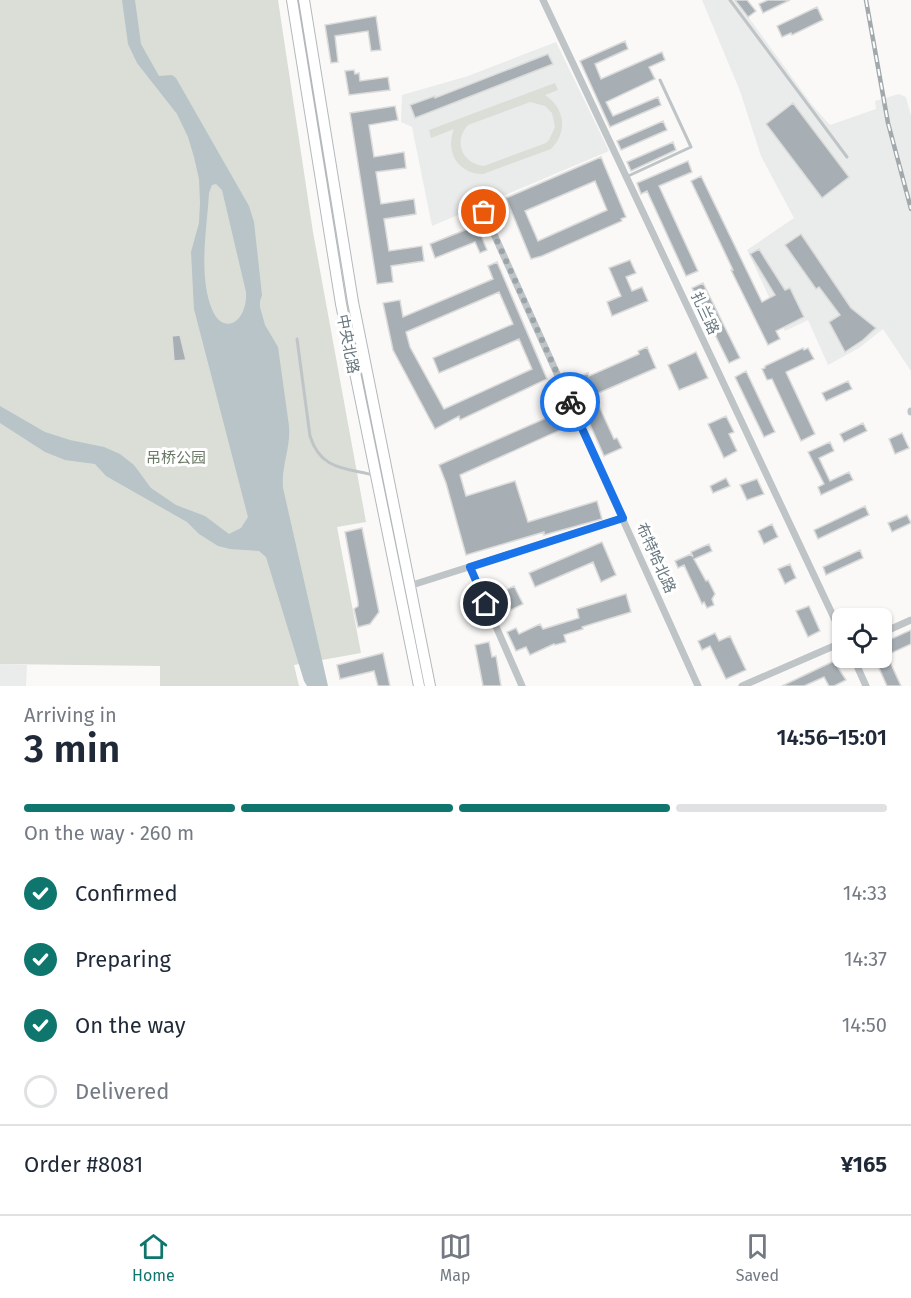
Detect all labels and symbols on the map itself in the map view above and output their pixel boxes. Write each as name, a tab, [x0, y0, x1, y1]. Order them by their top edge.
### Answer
pin	[458, 186, 509, 237]
street label: 扎兰路	[687, 289, 723, 337]
street label: 中央北路	[333, 313, 363, 375]
courier	[540, 372, 600, 432]
park label: 吊桥公园	[146, 449, 206, 467]
street label: 布特哈北路	[633, 520, 679, 596]
pin	[460, 578, 511, 629]

